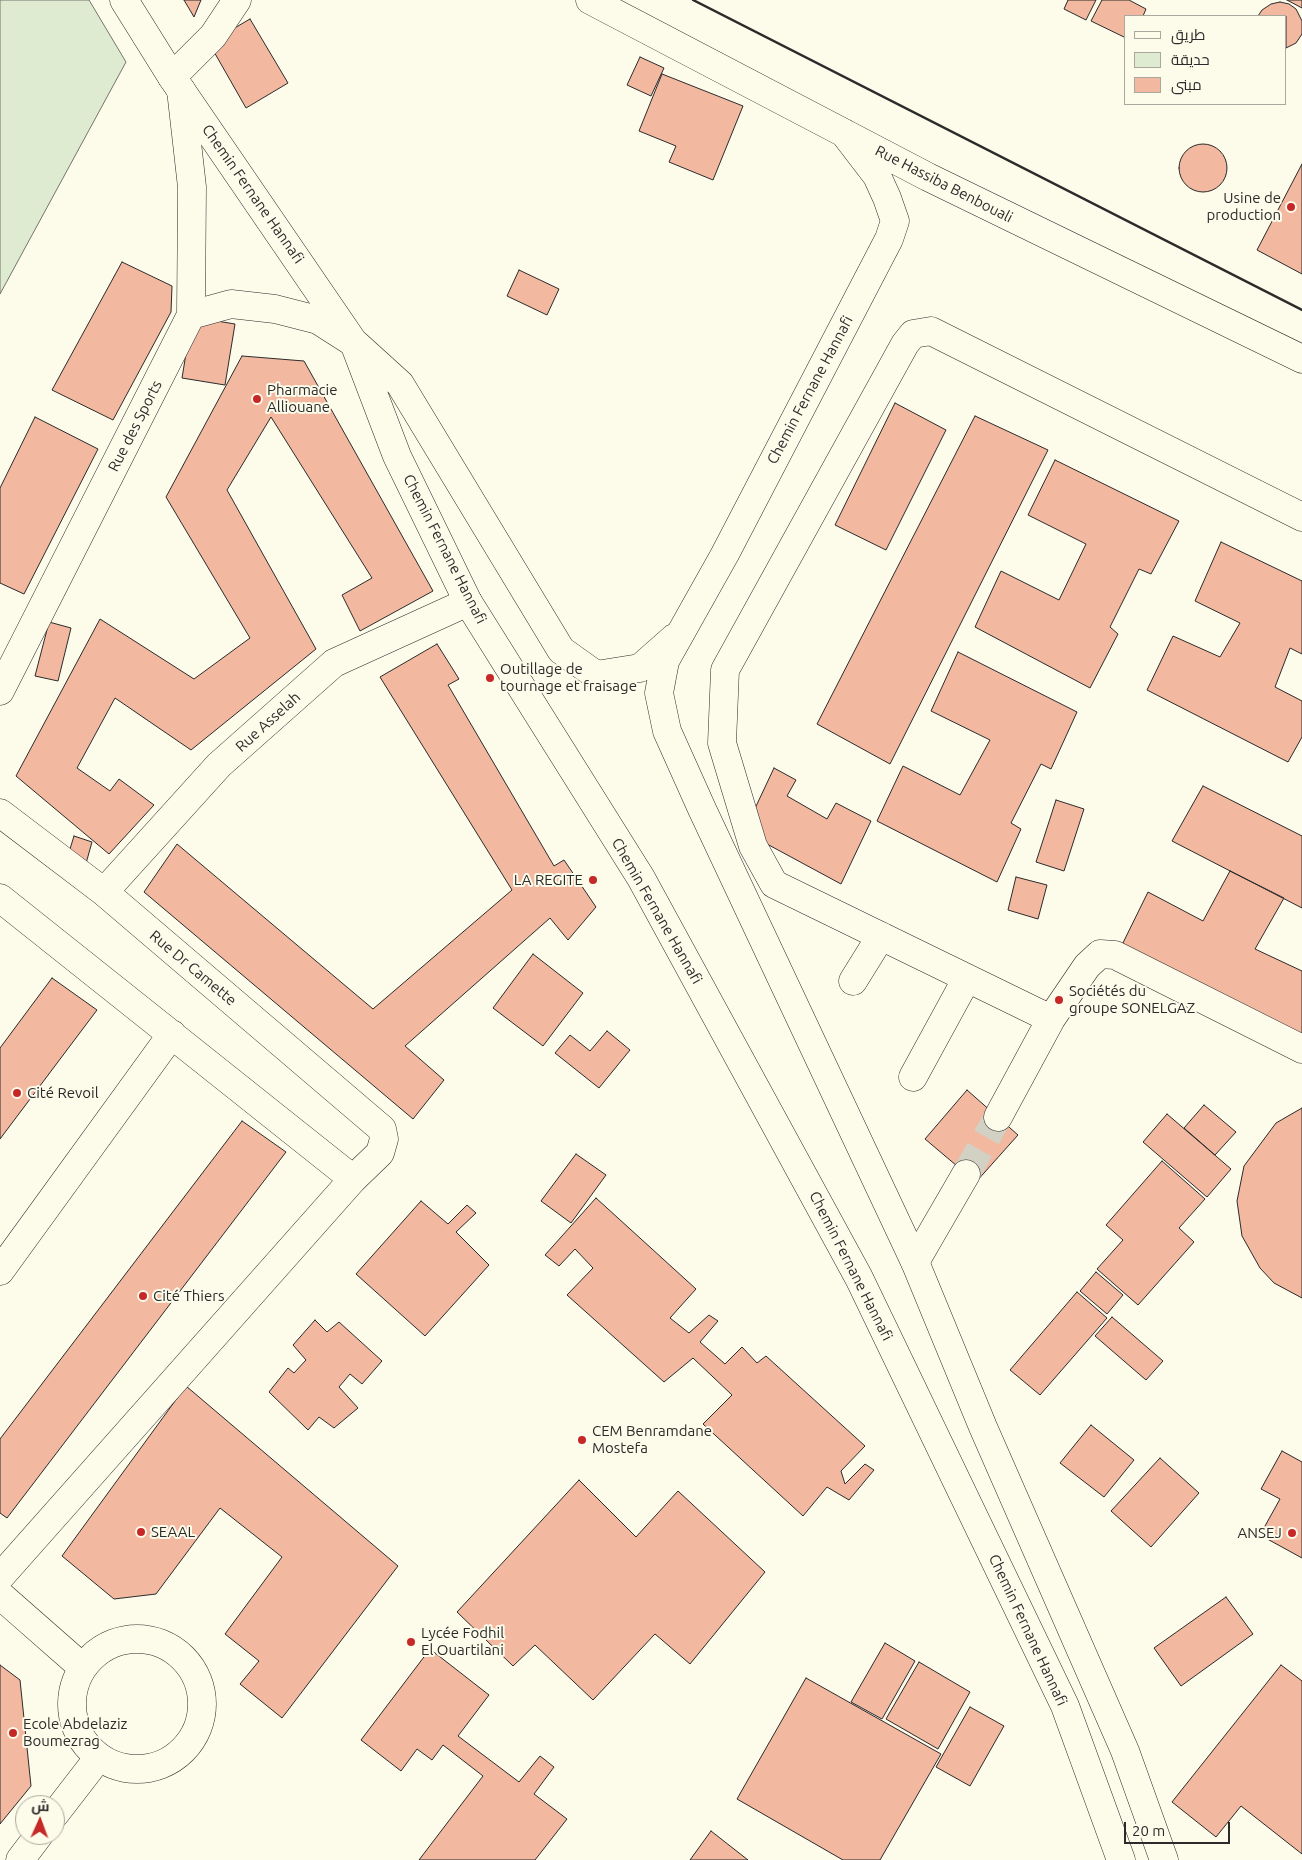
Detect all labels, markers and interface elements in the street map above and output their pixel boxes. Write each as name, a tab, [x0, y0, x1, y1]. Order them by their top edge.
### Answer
legend	[1124, 15, 1287, 105]
text: طريق	[1171, 26, 1205, 43]
text: حديقة	[1171, 51, 1210, 68]
text: مبنى	[1171, 76, 1202, 93]
street label: Chemin Fernane Hannafi	[198, 121, 308, 267]
street label: Rue Hassiba Benbouali	[872, 141, 1016, 227]
place label: Usine de production	[1207, 189, 1281, 224]
marker: Usine de production	[1285, 201, 1297, 213]
street label: Chemin Fernane Hannafi	[763, 313, 857, 467]
street label: Rue des Sports	[104, 377, 166, 475]
place label: Pharmacie Alliouane	[267, 381, 337, 416]
marker: Pharmacie Alliouane	[251, 393, 263, 405]
street label: Chemin Fernane Hannafi	[399, 471, 491, 627]
place label: Outillage de tournage et fraisage	[500, 660, 637, 695]
marker: Outillage de tournage et fraisage	[484, 672, 496, 684]
street label: Rue Asselah	[232, 688, 304, 756]
street label: Chemin Fernane Hannafi	[608, 835, 706, 987]
place label: LA REGITE	[514, 871, 583, 889]
marker: LA REGITE	[587, 874, 599, 886]
street label: Rue Dr Camette	[146, 927, 240, 1009]
place label: Sociétés du groupe SONELGAZ	[1069, 982, 1195, 1017]
marker: Sociétés du groupe SONELGAZ	[1053, 994, 1065, 1006]
place label: Cité Revoil	[27, 1084, 99, 1102]
marker: Cité Revoil	[11, 1087, 23, 1099]
street label: Chemin Fernane Hannafi	[805, 1188, 897, 1344]
place label: Cité Thiers	[153, 1287, 224, 1305]
marker: Cité Thiers	[137, 1290, 149, 1302]
place label: CEM Benramdane Mostefa	[592, 1422, 712, 1457]
marker: CEM Benramdane Mostefa	[576, 1434, 588, 1446]
place label: SEAAL	[151, 1523, 195, 1541]
place label: ANSEJ	[1238, 1524, 1282, 1542]
marker: SEAAL	[135, 1526, 147, 1538]
marker: ANSEJ	[1286, 1527, 1298, 1539]
street label: Chemin Fernane Hannafi	[985, 1551, 1071, 1709]
place label: Lycée Fodhil El Ouartilani	[421, 1624, 504, 1659]
marker: Lycée Fodhil El Ouartilani	[405, 1636, 417, 1648]
place label: Ecole Abdelaziz Boumezrag	[23, 1715, 127, 1750]
marker: Ecole Abdelaziz Boumezrag	[7, 1727, 19, 1739]
north arrow	[15, 1795, 65, 1845]
text: ش	[31, 1798, 50, 1814]
scale bar	[1127, 1812, 1233, 1844]
text: 20 m	[1132, 1822, 1165, 1839]

